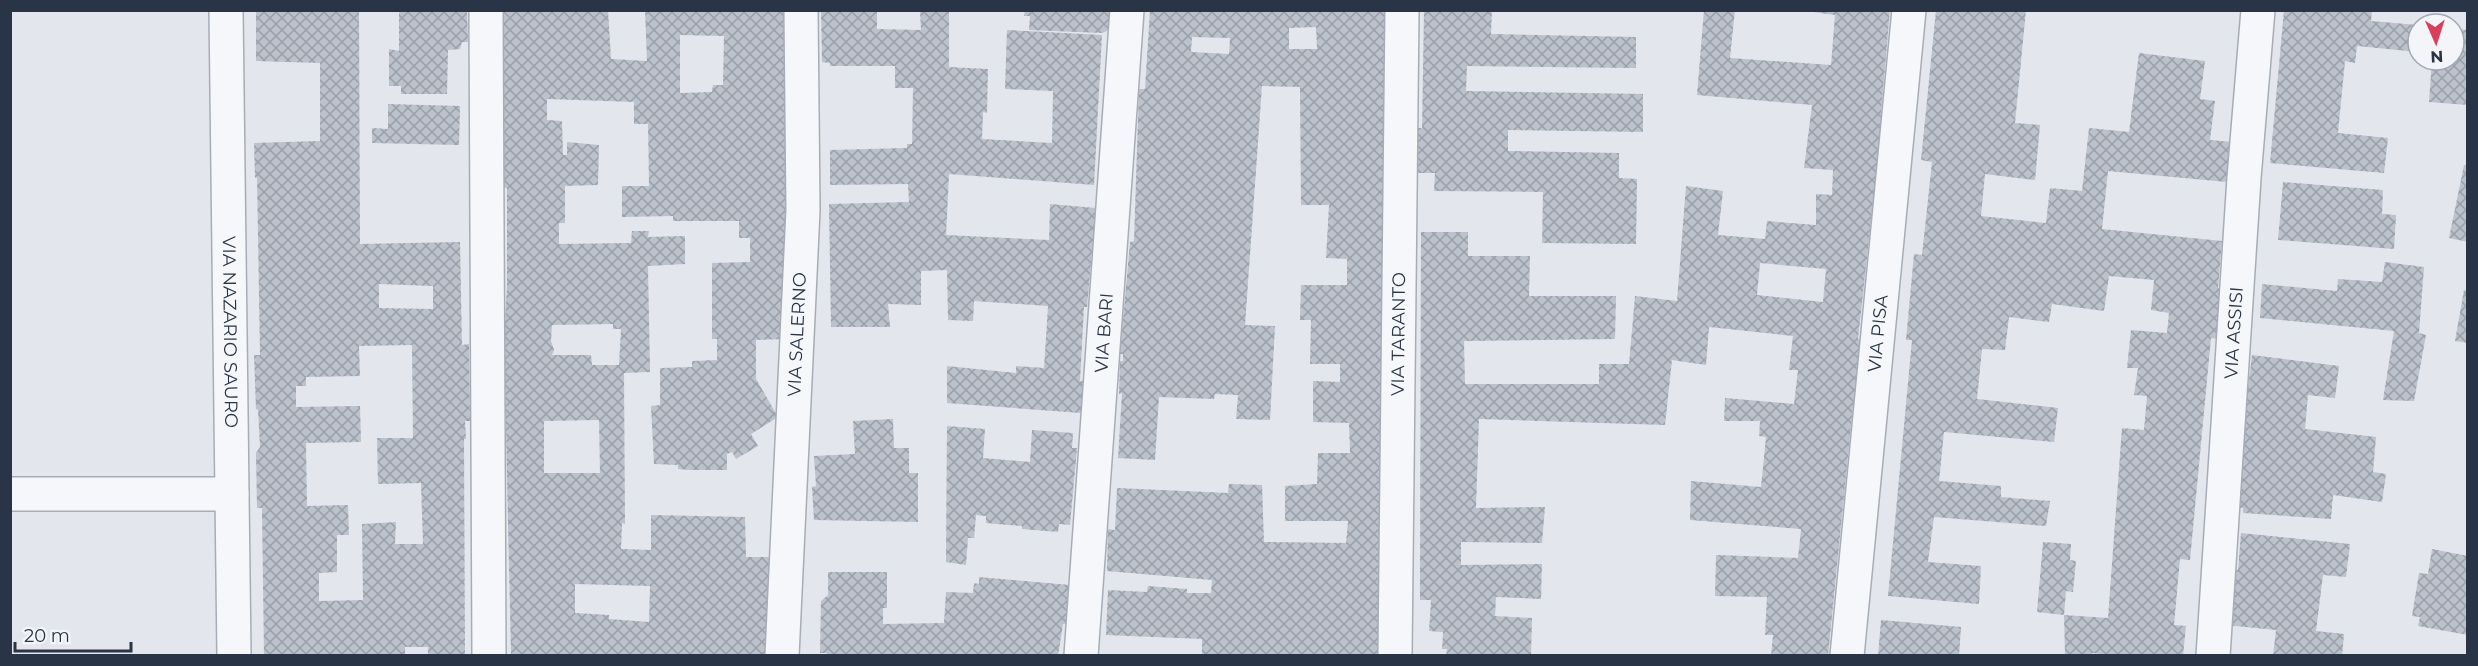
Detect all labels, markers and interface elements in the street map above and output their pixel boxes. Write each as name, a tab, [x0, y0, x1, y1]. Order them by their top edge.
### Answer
north arrow	[2406, 12, 2466, 72]
text: N	[2430, 47, 2444, 66]
street label: VIA NAZARIO SAURO	[218, 236, 242, 428]
street label: VIA SALERNO	[783, 272, 811, 397]
street label: VIA TARANTO	[1387, 272, 1410, 396]
street label: VIA ASSISI	[2220, 286, 2248, 379]
street label: VIA BARI	[1090, 292, 1118, 374]
street label: VIA PISA	[1863, 294, 1893, 373]
scale bar	[15, 615, 130, 653]
text: 20 m	[24, 625, 70, 647]

